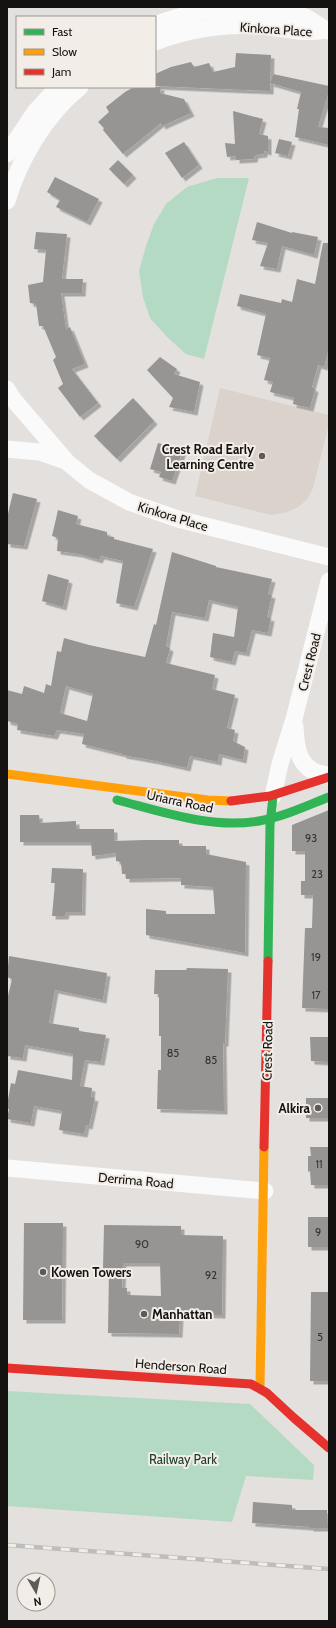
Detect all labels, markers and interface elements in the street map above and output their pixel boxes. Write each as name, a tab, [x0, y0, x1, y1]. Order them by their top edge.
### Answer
legend	[16, 16, 156, 88]
street label: Kinkora Place	[239, 18, 313, 40]
text: Fast	[52, 24, 72, 39]
text: Slow	[52, 44, 77, 59]
text: Jam	[51, 64, 71, 79]
place label: Crest Road Early Learning Centre	[162, 441, 254, 472]
marker: Crest Road Early Learning Centre	[257, 451, 267, 461]
street label: Kinkora Place	[136, 498, 210, 534]
street label: Crest Road	[294, 631, 324, 693]
street label: Uriarra Road	[145, 786, 215, 816]
house number: 93	[305, 831, 317, 845]
house number: 23	[311, 867, 323, 881]
house number: 19	[311, 950, 321, 964]
house number: 17	[311, 988, 321, 1002]
street label: Crest Road	[258, 1021, 276, 1081]
house number: 85	[167, 1046, 179, 1060]
house number: 85	[205, 1053, 217, 1067]
place label: Alkira	[278, 1100, 311, 1116]
marker: Alkira	[313, 1103, 323, 1113]
house number: 11	[315, 1157, 323, 1171]
street label: Derrima Road	[98, 1169, 174, 1191]
house number: 9	[315, 1225, 321, 1239]
house number: 90	[135, 1237, 149, 1251]
place label: Kowen Towers	[51, 1264, 132, 1280]
marker: Kowen Towers	[38, 1267, 48, 1277]
house number: 92	[205, 1268, 217, 1282]
place label: Manhattan	[152, 1306, 213, 1322]
marker: Manhattan	[139, 1309, 149, 1319]
house number: 5	[317, 1330, 323, 1344]
street label: Henderson Road	[135, 1355, 227, 1377]
park label: Railway Park	[149, 1451, 217, 1467]
north arrow	[16, 1572, 56, 1612]
text: N	[33, 1594, 43, 1609]

